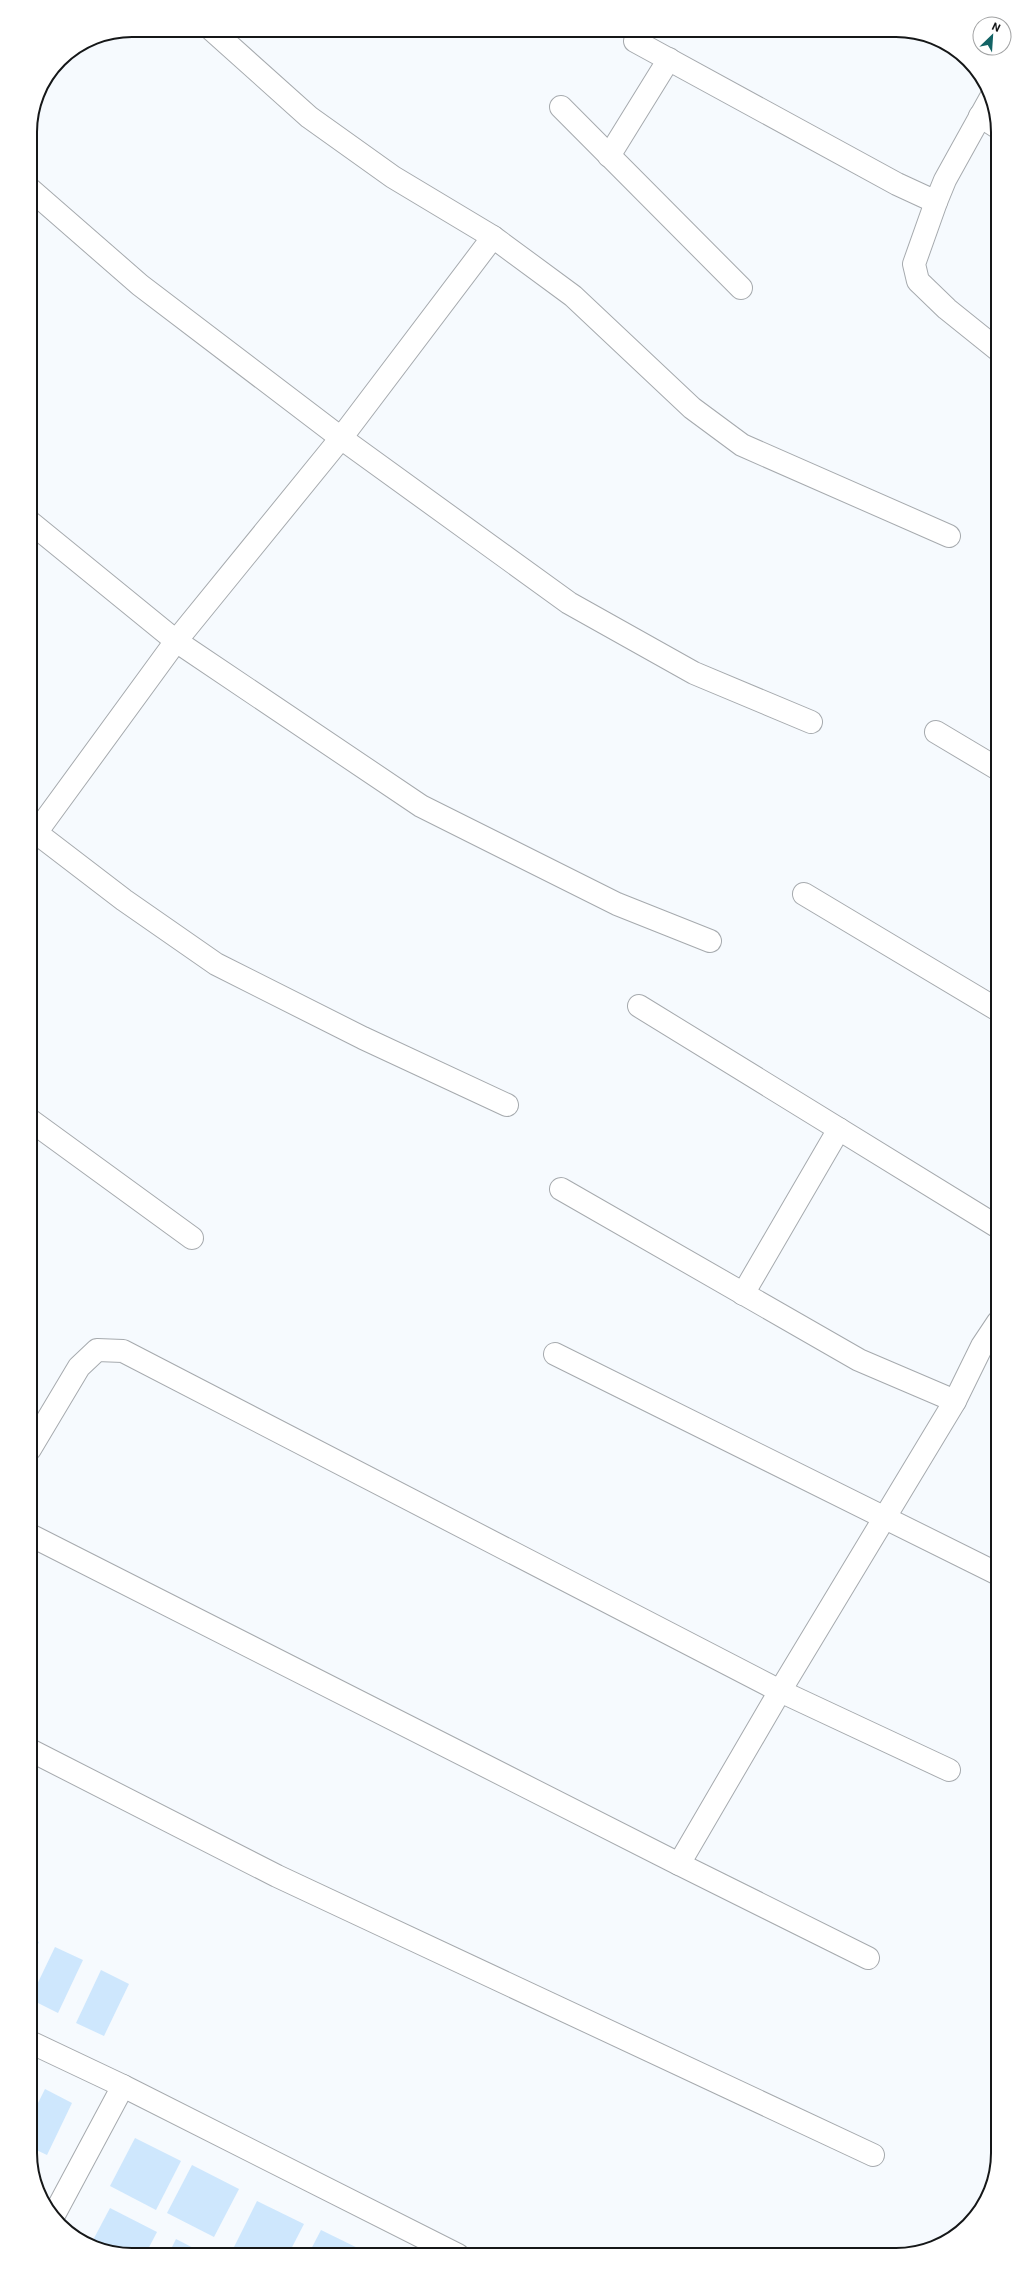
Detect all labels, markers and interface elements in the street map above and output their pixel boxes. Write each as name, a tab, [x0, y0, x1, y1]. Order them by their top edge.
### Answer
north arrow	[972, 16, 1012, 56]
text: N	[990, 20, 1002, 35]

